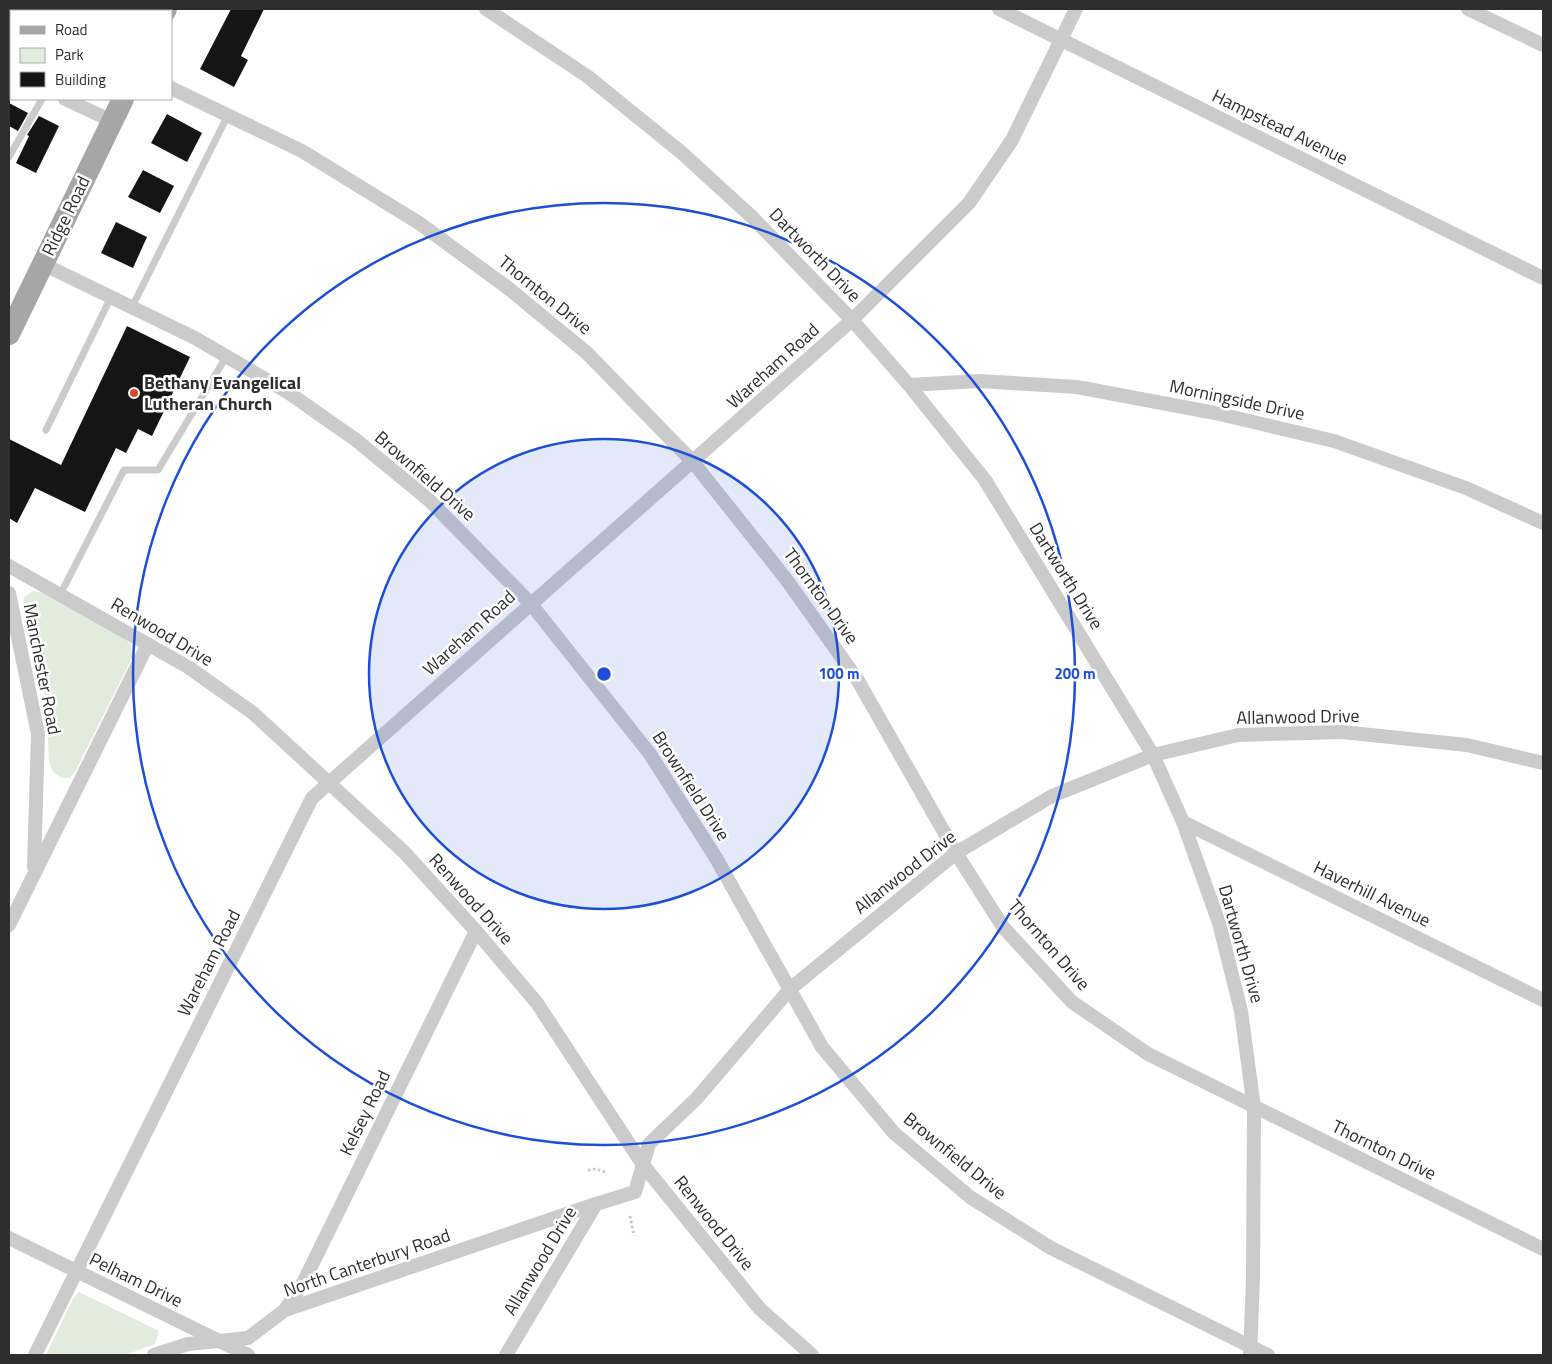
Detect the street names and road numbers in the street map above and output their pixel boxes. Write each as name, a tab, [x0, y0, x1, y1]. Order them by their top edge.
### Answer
street label: Hampstead Avenue	[1208, 82, 1353, 171]
street label: Ridge Road	[35, 171, 96, 260]
street label: Dartworth Drive	[763, 201, 867, 308]
street label: Thornton Drive	[493, 248, 598, 341]
street label: Wareham Road	[720, 317, 825, 415]
street label: Morningside Drive	[1167, 372, 1307, 427]
street label: Brownfield Drive	[369, 424, 482, 527]
street label: Dartworth Drive	[1023, 517, 1110, 635]
street label: Thornton Drive	[777, 542, 866, 649]
street label: Wareham Road	[416, 584, 521, 682]
street label: Renwood Drive	[106, 590, 219, 673]
street label: Manchester Road	[17, 601, 68, 737]
street label: Allanwood Drive	[1236, 702, 1360, 731]
street label: Brownfield Drive	[646, 726, 737, 846]
street label: Allanwood Drive	[848, 823, 962, 920]
street label: Renwood Drive	[423, 847, 520, 950]
street label: Haverhill Avenue	[1309, 854, 1435, 934]
street label: Dartworth Drive	[1212, 882, 1271, 1006]
street label: Thornton Drive	[1002, 893, 1097, 996]
street label: Wareham Road	[170, 905, 247, 1021]
street label: Kelsey Road	[332, 1065, 397, 1160]
street label: Brownfield Drive	[898, 1105, 1013, 1206]
street label: Thornton Drive	[1327, 1113, 1441, 1187]
street label: Renwood Drive	[668, 1169, 761, 1276]
street label: Allanwood Drive	[496, 1201, 583, 1320]
street label: North Canterbury Road	[280, 1221, 454, 1304]
street label: Pelham Drive	[85, 1245, 187, 1314]

